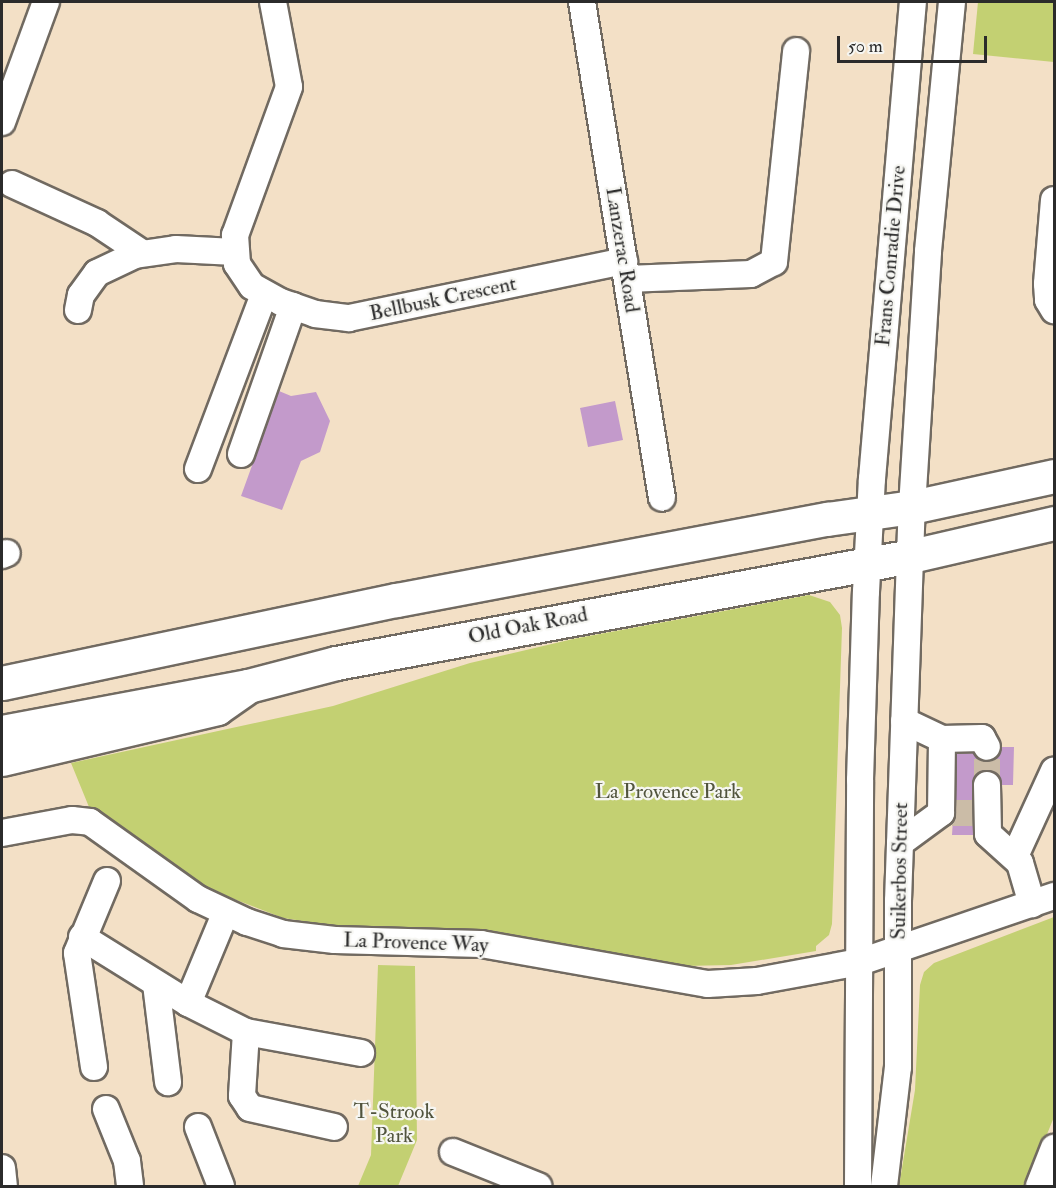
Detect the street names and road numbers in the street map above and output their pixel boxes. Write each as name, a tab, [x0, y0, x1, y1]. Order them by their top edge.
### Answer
street label: Frans Conradie Drive	[871, 165, 911, 347]
street label: Lanzerac Road	[600, 185, 644, 315]
street label: Bellbusk Crescent	[367, 271, 519, 327]
street label: Old Oak Road	[466, 602, 590, 650]
street label: Suikerbos Street	[886, 802, 914, 940]
street label: La Provence Way	[343, 928, 489, 958]

